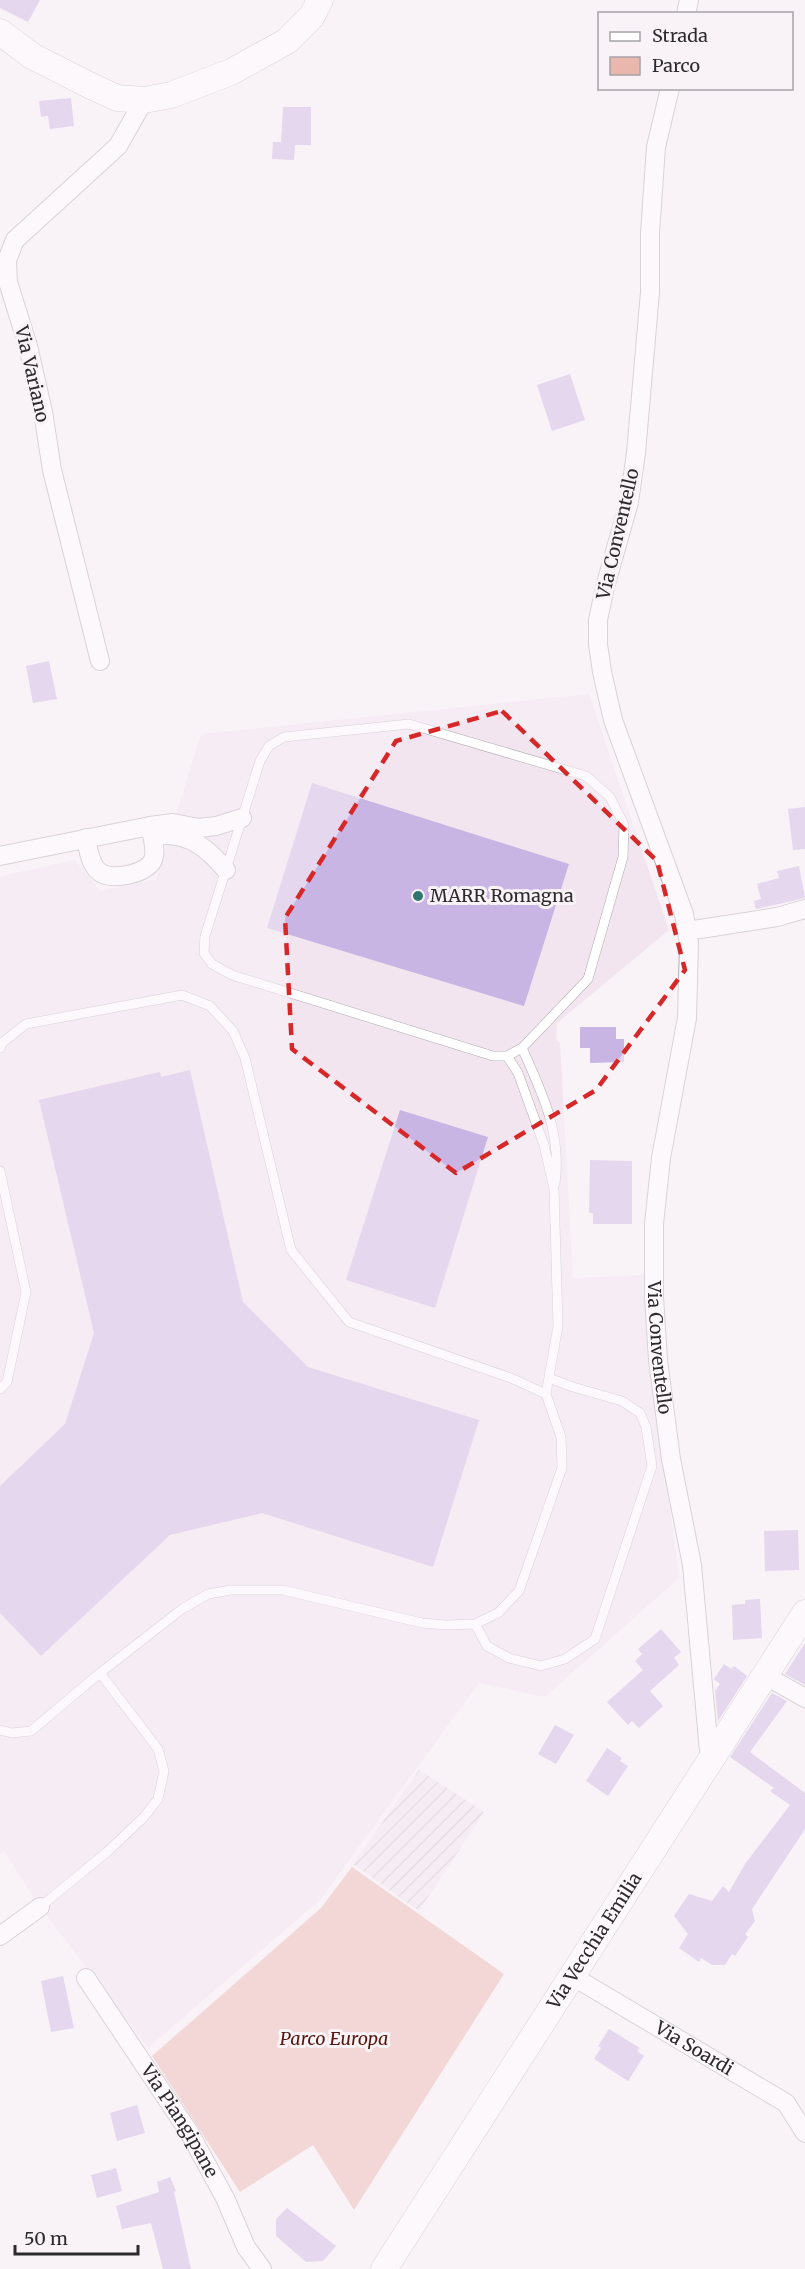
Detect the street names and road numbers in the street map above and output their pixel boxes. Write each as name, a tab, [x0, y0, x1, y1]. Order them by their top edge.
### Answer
street label: Via Variano	[10, 322, 55, 424]
street label: Via Conventello	[591, 466, 644, 603]
street label: Via Conventello	[643, 1280, 677, 1416]
street label: Via Vecchia Emilia	[541, 1868, 647, 2014]
street label: Via Soardi	[650, 2015, 738, 2080]
street label: Via Piangipane	[135, 2059, 224, 2181]

